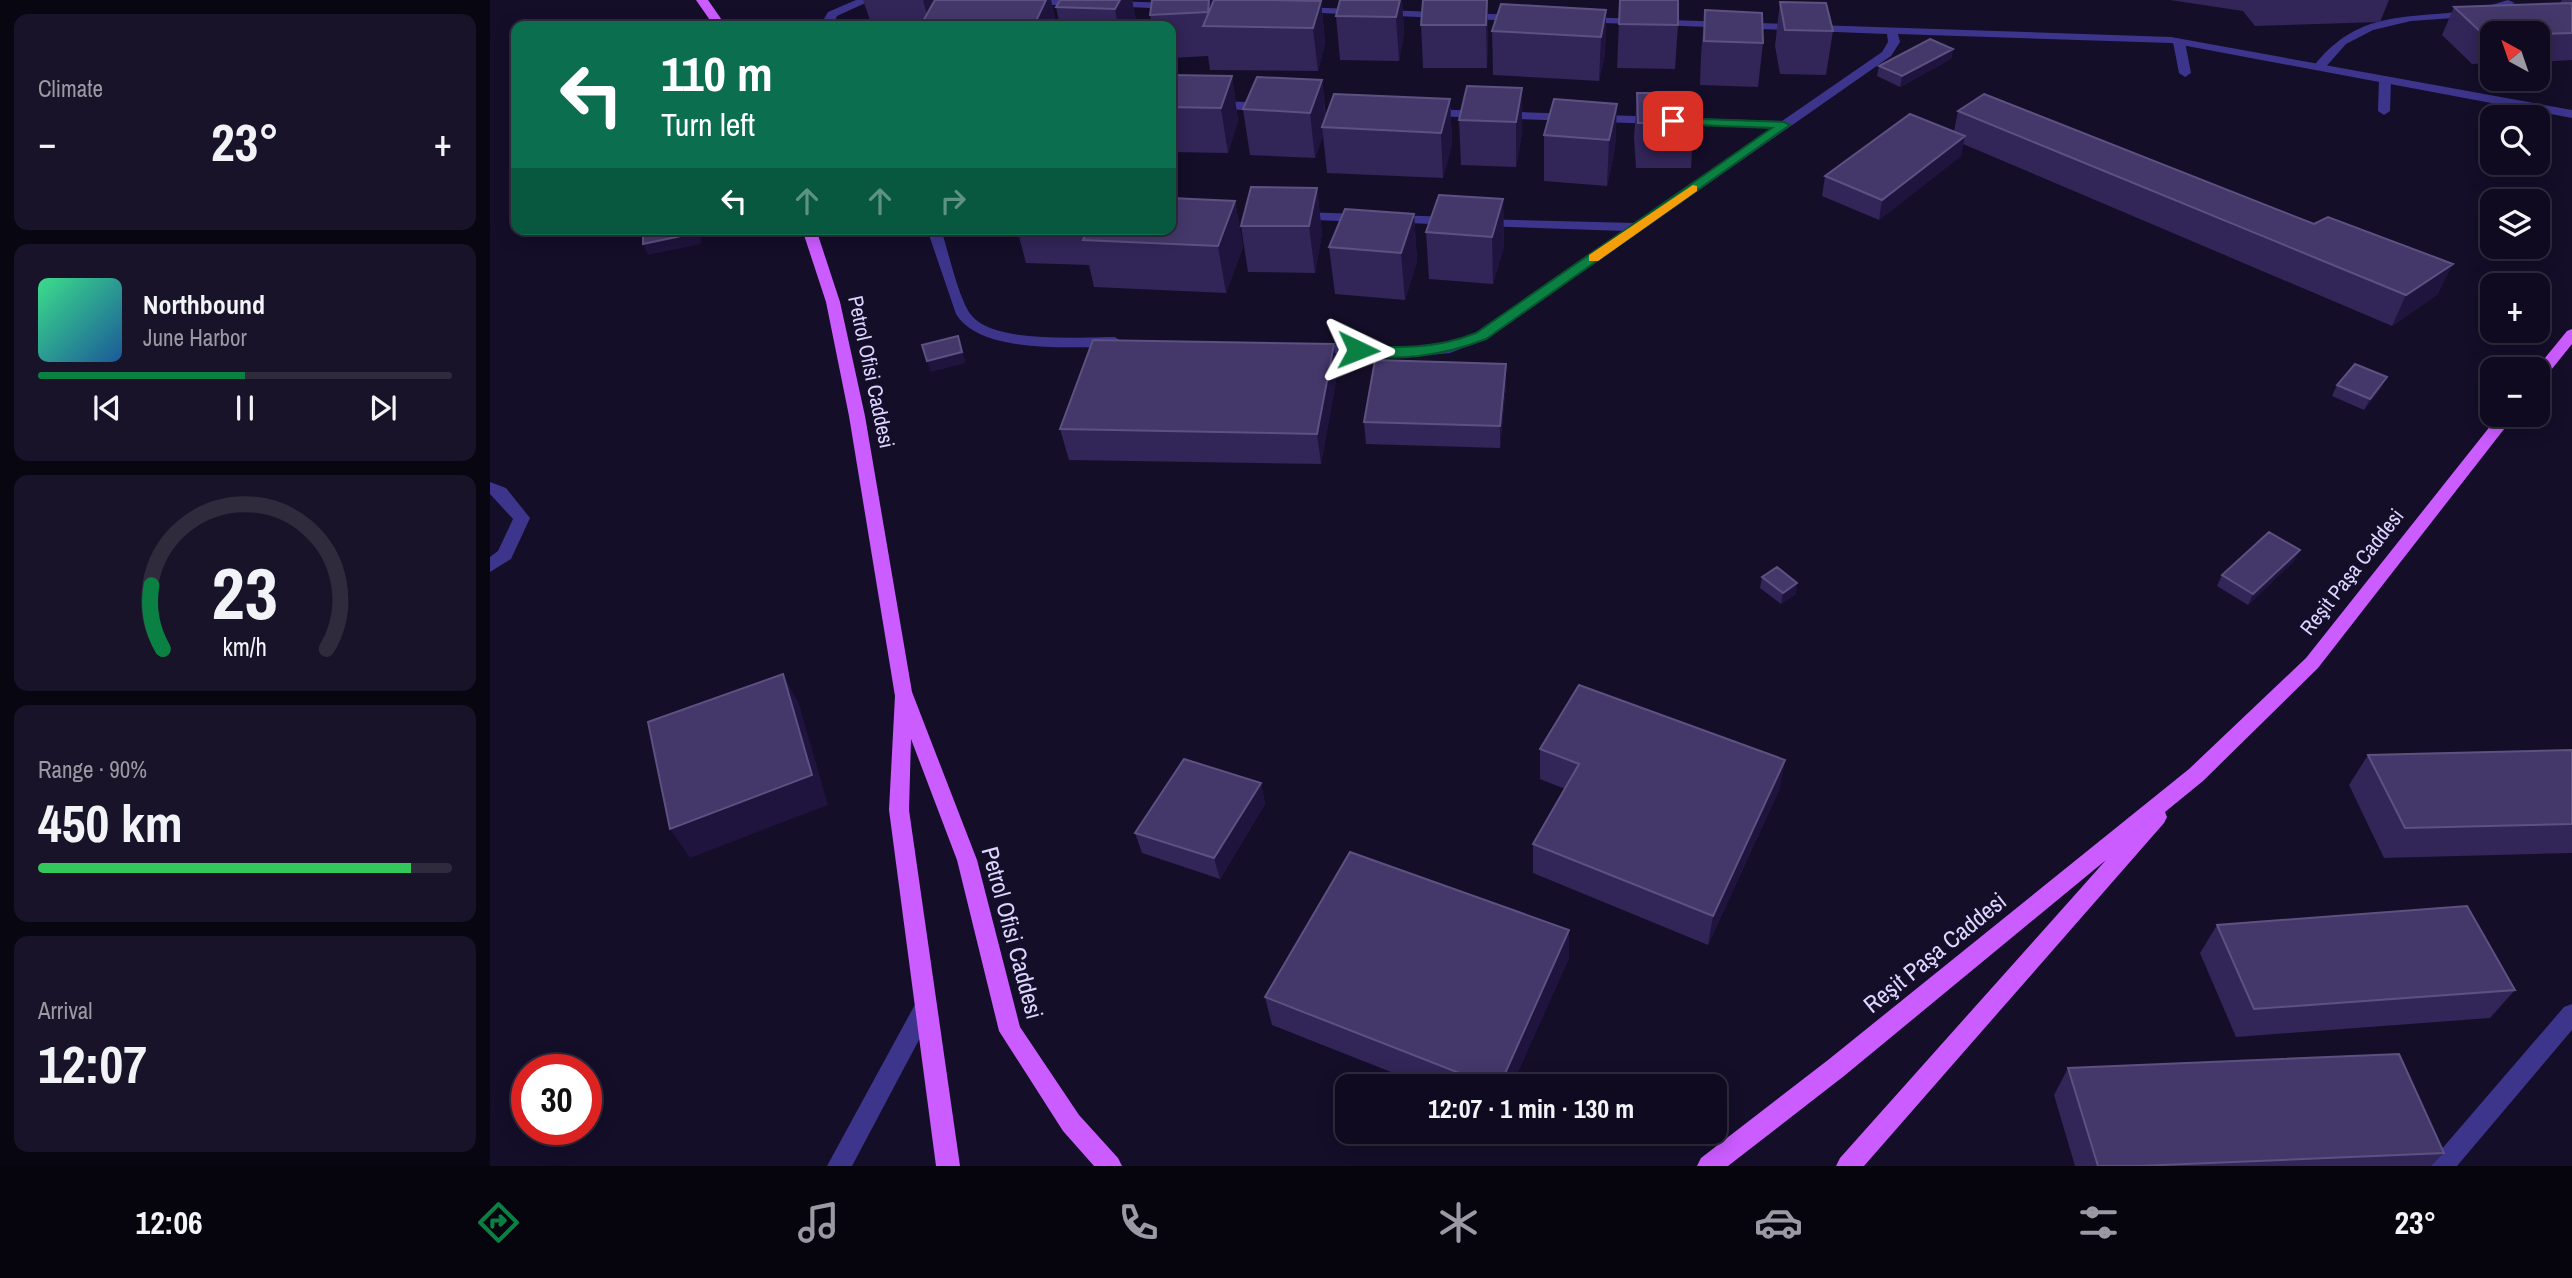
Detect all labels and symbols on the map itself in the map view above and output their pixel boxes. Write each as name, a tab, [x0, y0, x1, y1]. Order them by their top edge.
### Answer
north arrow	[2480, 21, 2550, 91]
pin	[1643, 91, 1703, 151]
street label: Petrol Ofisi Caddesi	[841, 293, 902, 451]
position arrow	[1321, 313, 1395, 387]
street label: Reşit Paşa Caddesi	[2293, 502, 2410, 641]
street label: Petrol Ofisi Caddesi	[975, 843, 1051, 1022]
street label: Reşit Paşa Caddesi	[1856, 885, 2012, 1020]
speed limit sign: 30	[511, 1054, 602, 1145]

